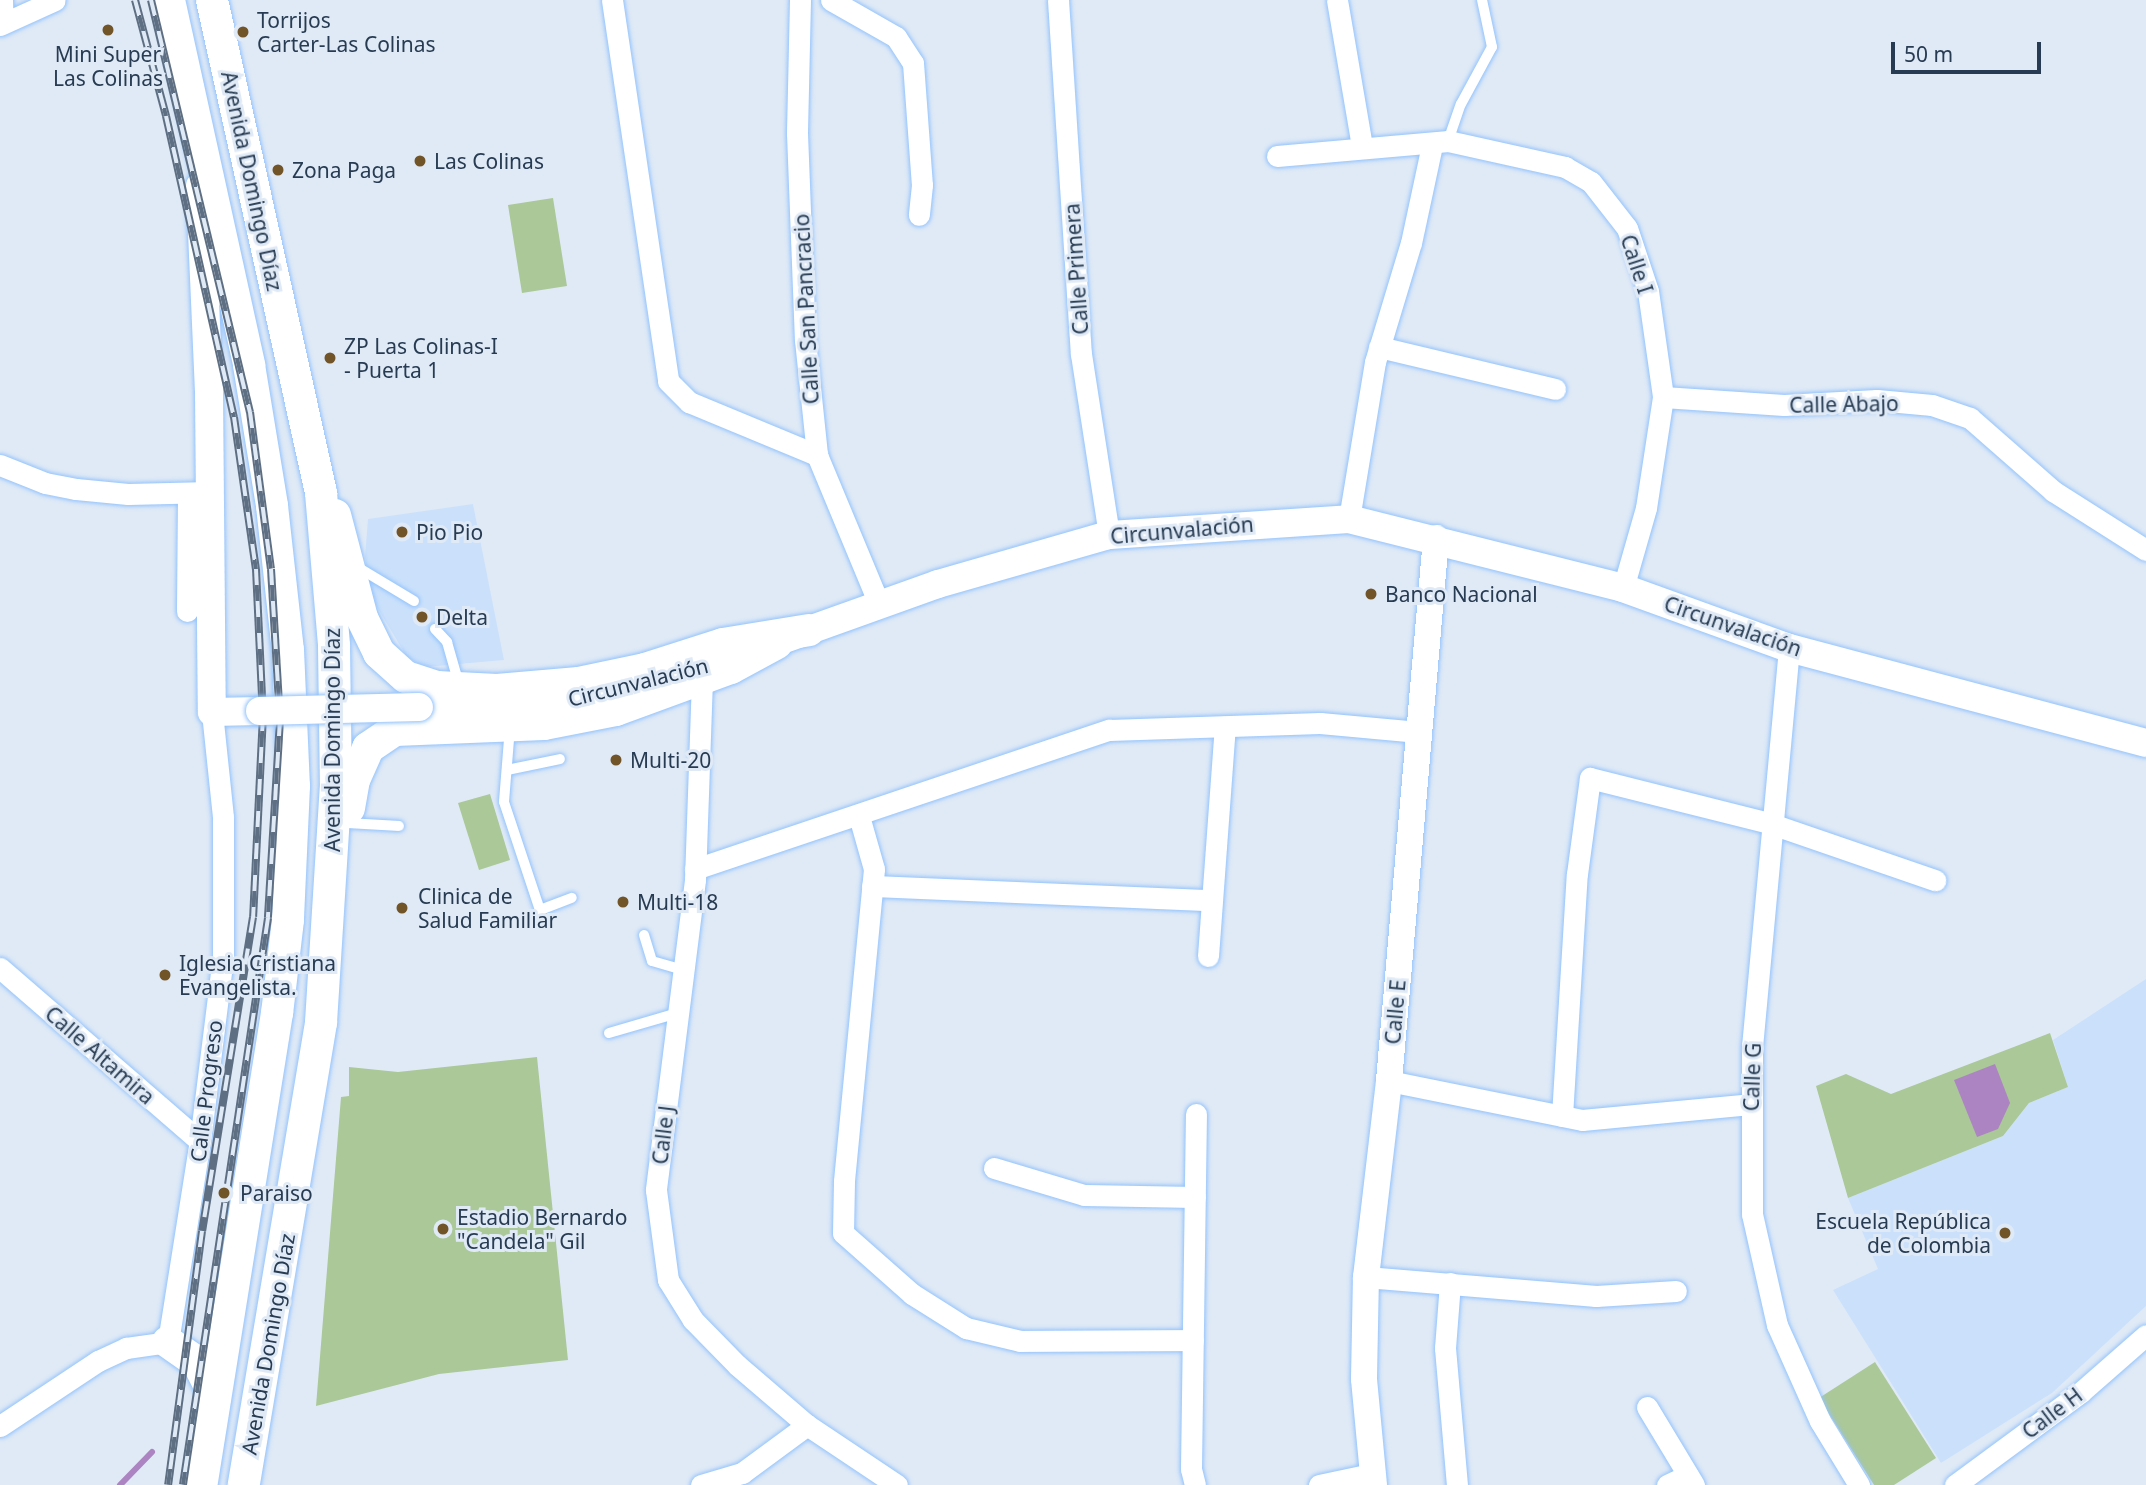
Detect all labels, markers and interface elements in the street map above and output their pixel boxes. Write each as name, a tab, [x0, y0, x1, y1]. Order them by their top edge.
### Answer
place label: Torrijos Carter-Las Colinas	[257, 7, 436, 57]
marker: Mini Super Las Colinas	[100, 22, 116, 38]
marker: Torrijos Carter-Las Colinas	[235, 24, 251, 40]
scale bar	[1894, 28, 2044, 72]
text: 50 m	[1904, 40, 1953, 68]
place label: Mini Super Las Colinas	[53, 41, 163, 91]
street label: Avenida Domingo Díaz	[216, 69, 288, 293]
place label: Las Colinas	[434, 148, 544, 174]
marker: Las Colinas	[412, 153, 428, 169]
place label: Zona Paga	[292, 157, 396, 183]
marker: Zona Paga	[270, 162, 286, 178]
street label: Calle Primera	[1059, 203, 1093, 335]
street label: Calle San Pancracio	[788, 213, 824, 405]
street label: Calle I	[1616, 231, 1658, 297]
place label: ZP Las Colinas-I - Puerta 1	[344, 333, 498, 383]
marker: ZP Las Colinas-I - Puerta 1	[322, 350, 338, 366]
street label: Calle Abajo	[1789, 390, 1899, 418]
street label: Circunvalación	[1109, 511, 1255, 549]
place label: Pio Pio	[416, 519, 483, 545]
marker: Pio Pio	[394, 524, 410, 540]
place label: Banco Nacional	[1385, 581, 1538, 607]
marker: Banco Nacional	[1363, 586, 1379, 602]
street label: Circunvalación	[1661, 591, 1805, 661]
place label: Delta	[436, 604, 488, 630]
marker: Delta	[414, 609, 430, 625]
street label: Avenida Domingo Díaz	[319, 628, 345, 852]
street label: Circunvalación	[565, 652, 711, 712]
place label: Multi-20	[630, 747, 711, 773]
marker: Multi-20	[608, 752, 624, 768]
place label: Clinica de Salud Familiar	[418, 883, 557, 933]
place label: Multi-18	[637, 889, 718, 915]
marker: Multi-18	[615, 894, 631, 910]
marker: Clinica de Salud Familiar	[392, 898, 412, 918]
place label: Iglesia Cristiana Evangelista.	[179, 950, 336, 1000]
marker: Iglesia Cristiana Evangelista.	[157, 967, 173, 983]
street label: Calle E	[1380, 979, 1410, 1045]
street label: Calle Altamira	[40, 1001, 160, 1109]
street label: Calle Progreso	[185, 1019, 227, 1163]
street label: Calle G	[1738, 1042, 1766, 1112]
street label: Calle J	[647, 1104, 679, 1166]
place label: Paraiso	[240, 1180, 313, 1206]
marker: Paraiso	[214, 1183, 234, 1203]
place label: Estadio Bernardo "Candela" Gil	[457, 1204, 627, 1254]
place label: Escuela República de Colombia	[1815, 1208, 1991, 1258]
marker: Estadio Bernardo "Candela" Gil	[435, 1221, 451, 1237]
marker: Escuela República de Colombia	[1997, 1225, 2013, 1241]
street label: Avenida Domingo Díaz	[236, 1231, 300, 1457]
street label: Calle H	[2017, 1382, 2087, 1444]

